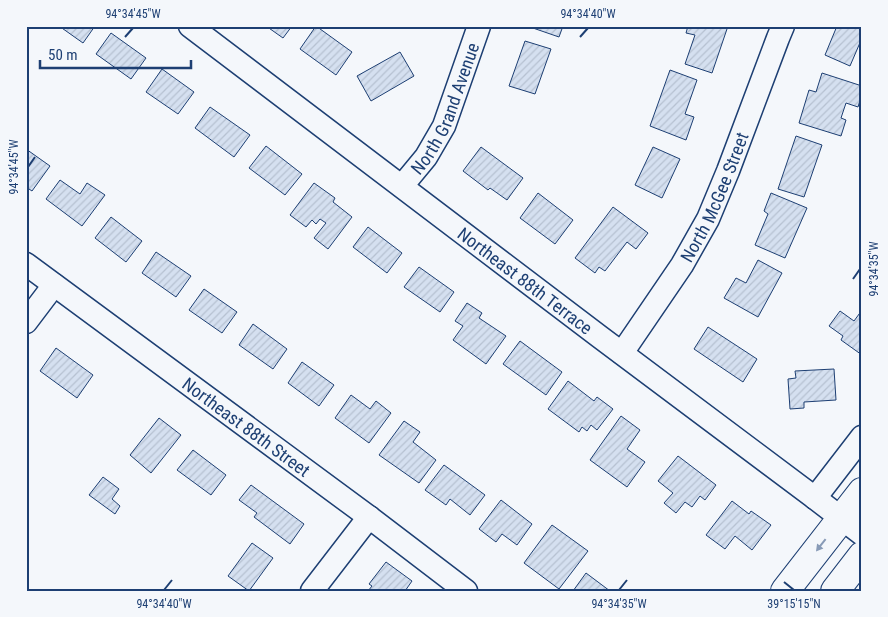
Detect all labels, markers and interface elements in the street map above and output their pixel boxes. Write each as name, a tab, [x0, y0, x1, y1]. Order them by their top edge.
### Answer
text: 94°34'45"W	[105, 7, 161, 21]
text: 94°34'40"W	[560, 7, 616, 21]
scale bar	[40, 38, 191, 70]
street label: North Grand Avenue	[406, 40, 483, 178]
text: 50 m	[48, 46, 78, 64]
street label: North McGee Street	[676, 129, 752, 265]
text: 94°34'45"W	[7, 139, 21, 195]
street label: Northeast 88th Terrace	[454, 223, 597, 338]
text: 94°34'35"W	[867, 241, 881, 297]
street label: Northeast 88th Street	[179, 373, 314, 481]
one-way arrow	[816, 538, 827, 551]
text: 94°34'40"W	[136, 597, 192, 611]
text: 94°34'35"W	[591, 597, 647, 611]
text: 39°15'15"N	[767, 597, 821, 611]

